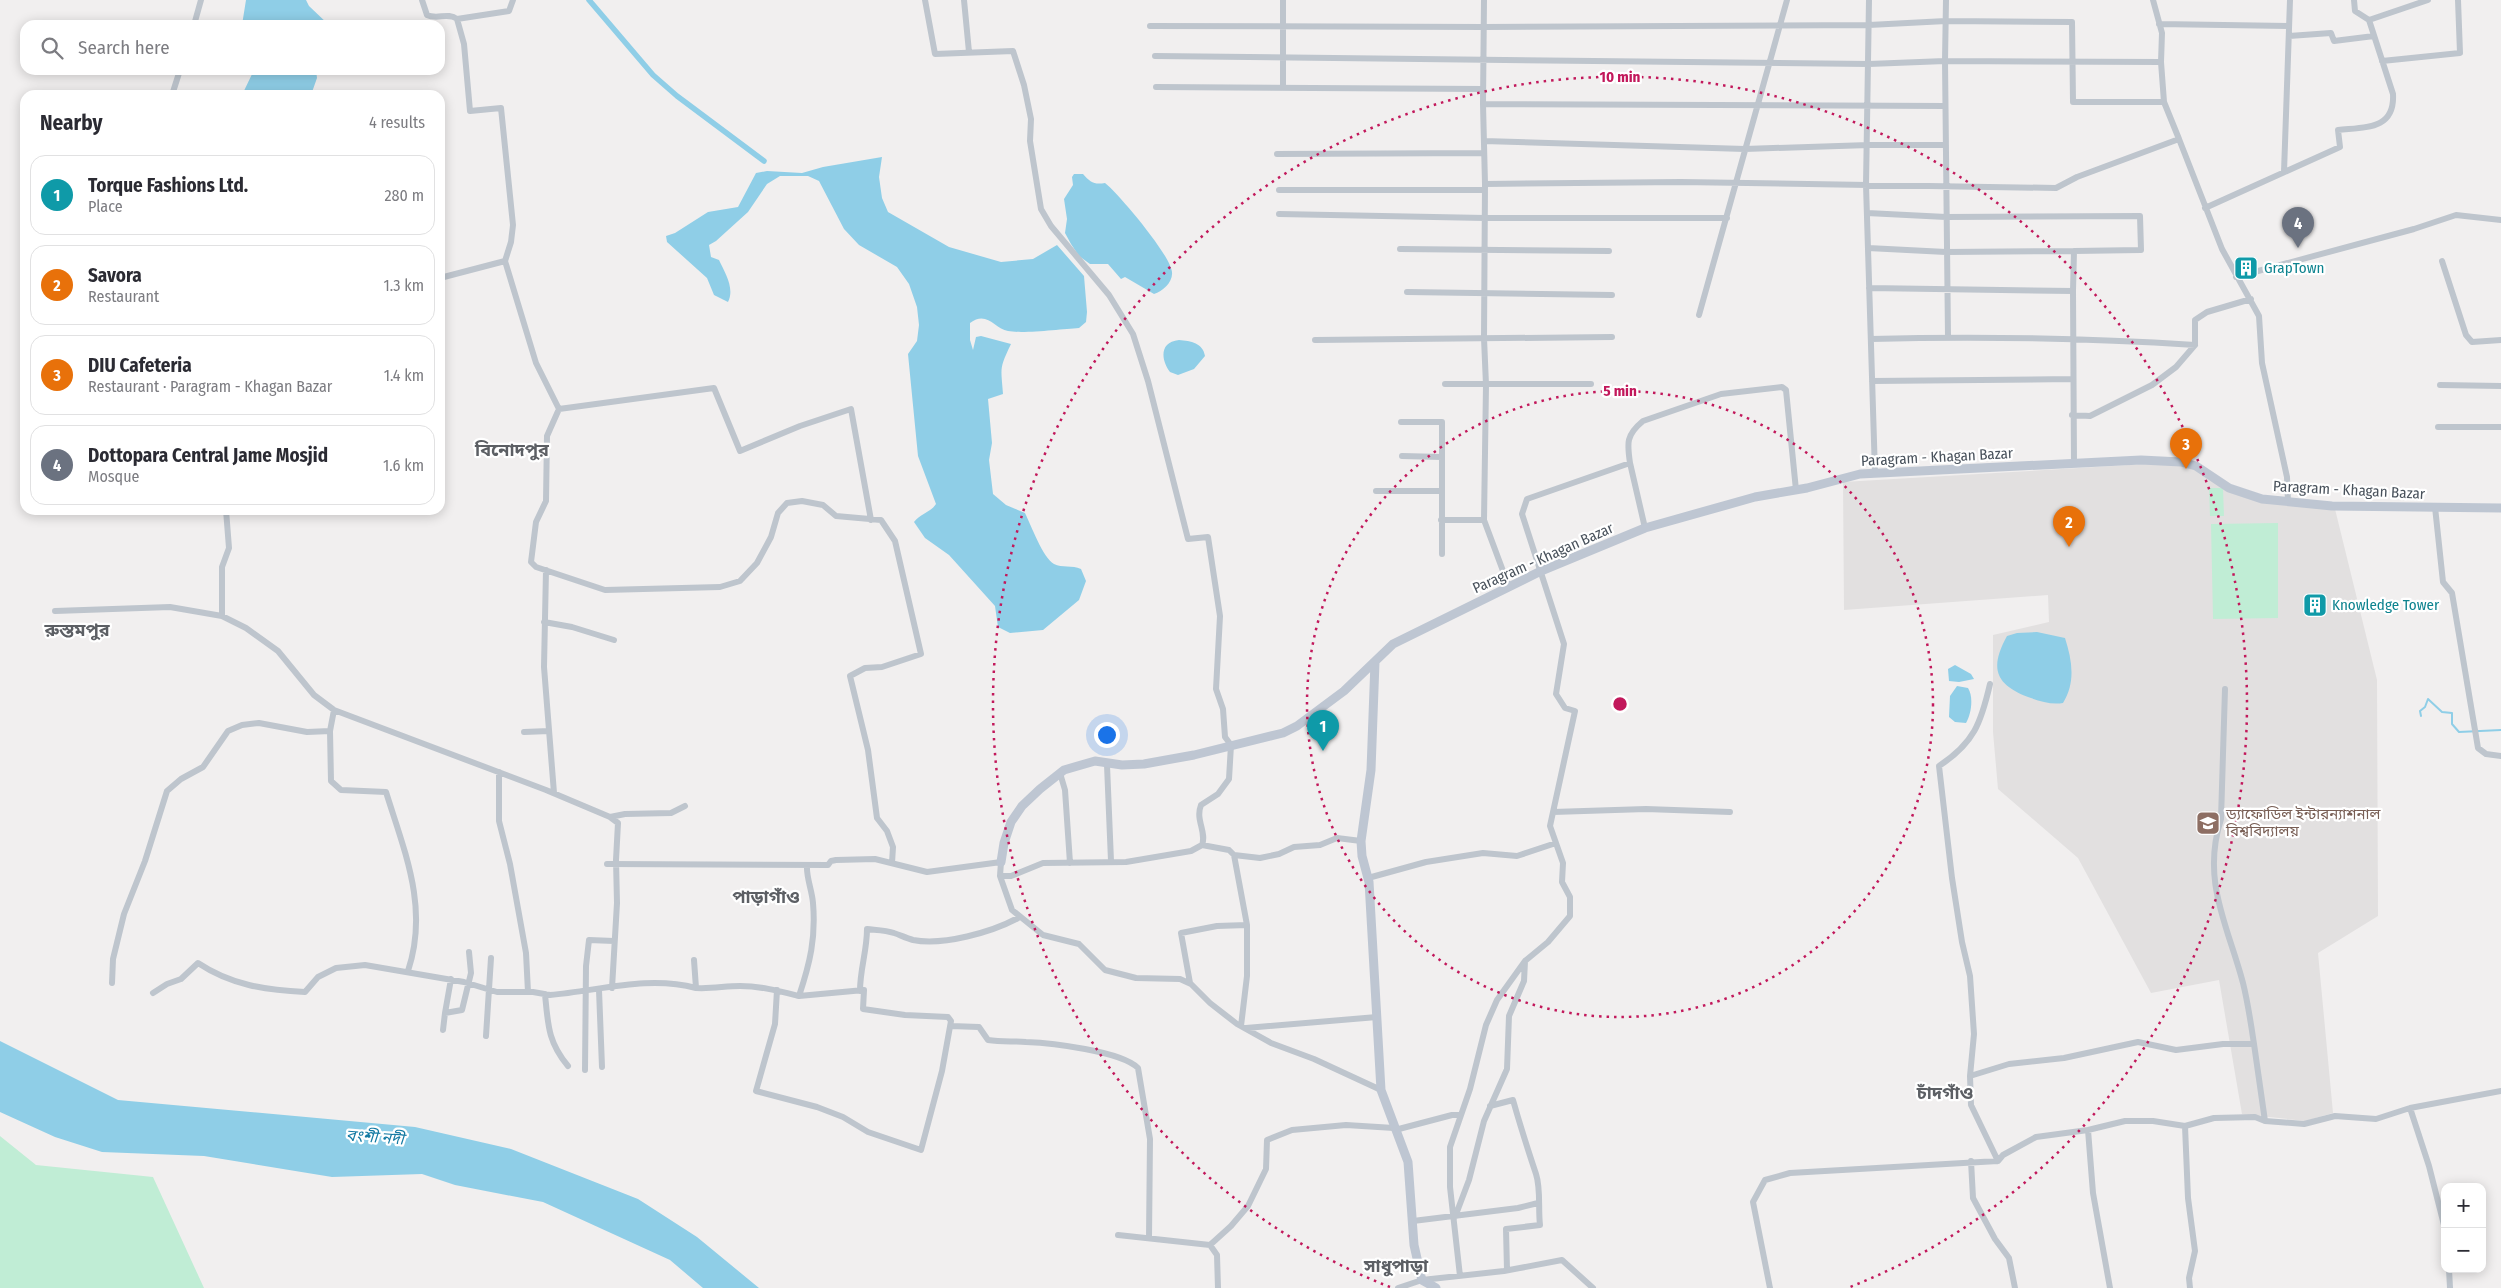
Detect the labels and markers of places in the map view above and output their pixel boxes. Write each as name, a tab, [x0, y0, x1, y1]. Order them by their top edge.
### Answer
pin: 4	[2282, 207, 2314, 248]
building icon: GrapTown	[2233, 255, 2259, 281]
place label: GrapTown	[2264, 259, 2324, 277]
pin: 3	[2170, 428, 2202, 469]
pin: 2	[2053, 506, 2085, 547]
building icon: Knowledge Tower	[2302, 592, 2328, 618]
place label: Knowledge Tower	[2332, 596, 2440, 614]
centre of rings	[1611, 695, 1629, 713]
pin: 1	[1307, 710, 1339, 751]
place label: ড্যাফোডিল ইন্টারন্যাশনাল বিশ্ববিদ্যালয়	[2225, 805, 2382, 840]
school or university icon: ড্যাফোডিল ইন্টারন্যাশনাল বিশ্ববিদ্যালয়	[2195, 810, 2221, 836]

